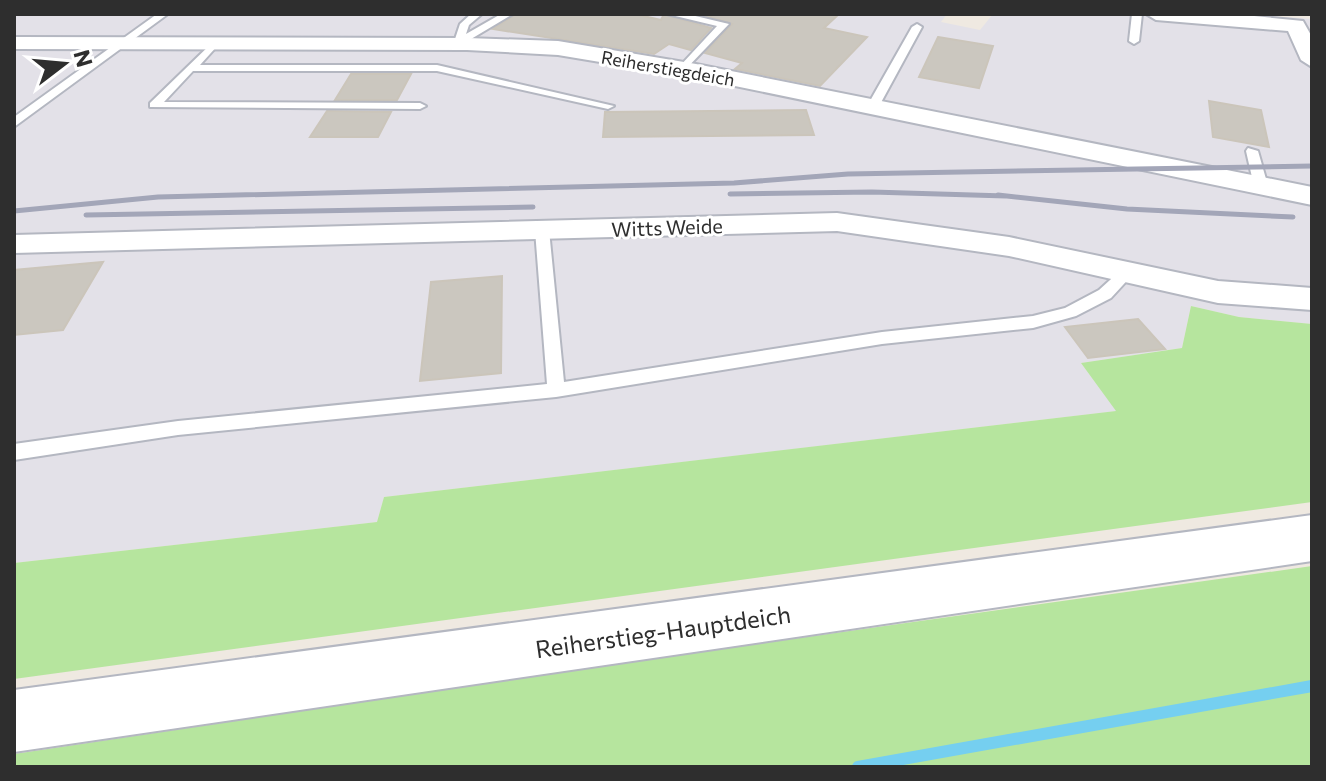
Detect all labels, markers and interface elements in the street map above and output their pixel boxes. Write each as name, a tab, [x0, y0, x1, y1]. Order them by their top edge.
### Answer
north arrow	[24, 24, 104, 104]
street label: Reiherstiegdeich	[599, 45, 737, 91]
text: N	[68, 47, 99, 70]
street label: Witts Weide	[611, 213, 723, 241]
street label: Reiherstieg-Hauptdeich	[533, 599, 793, 663]

